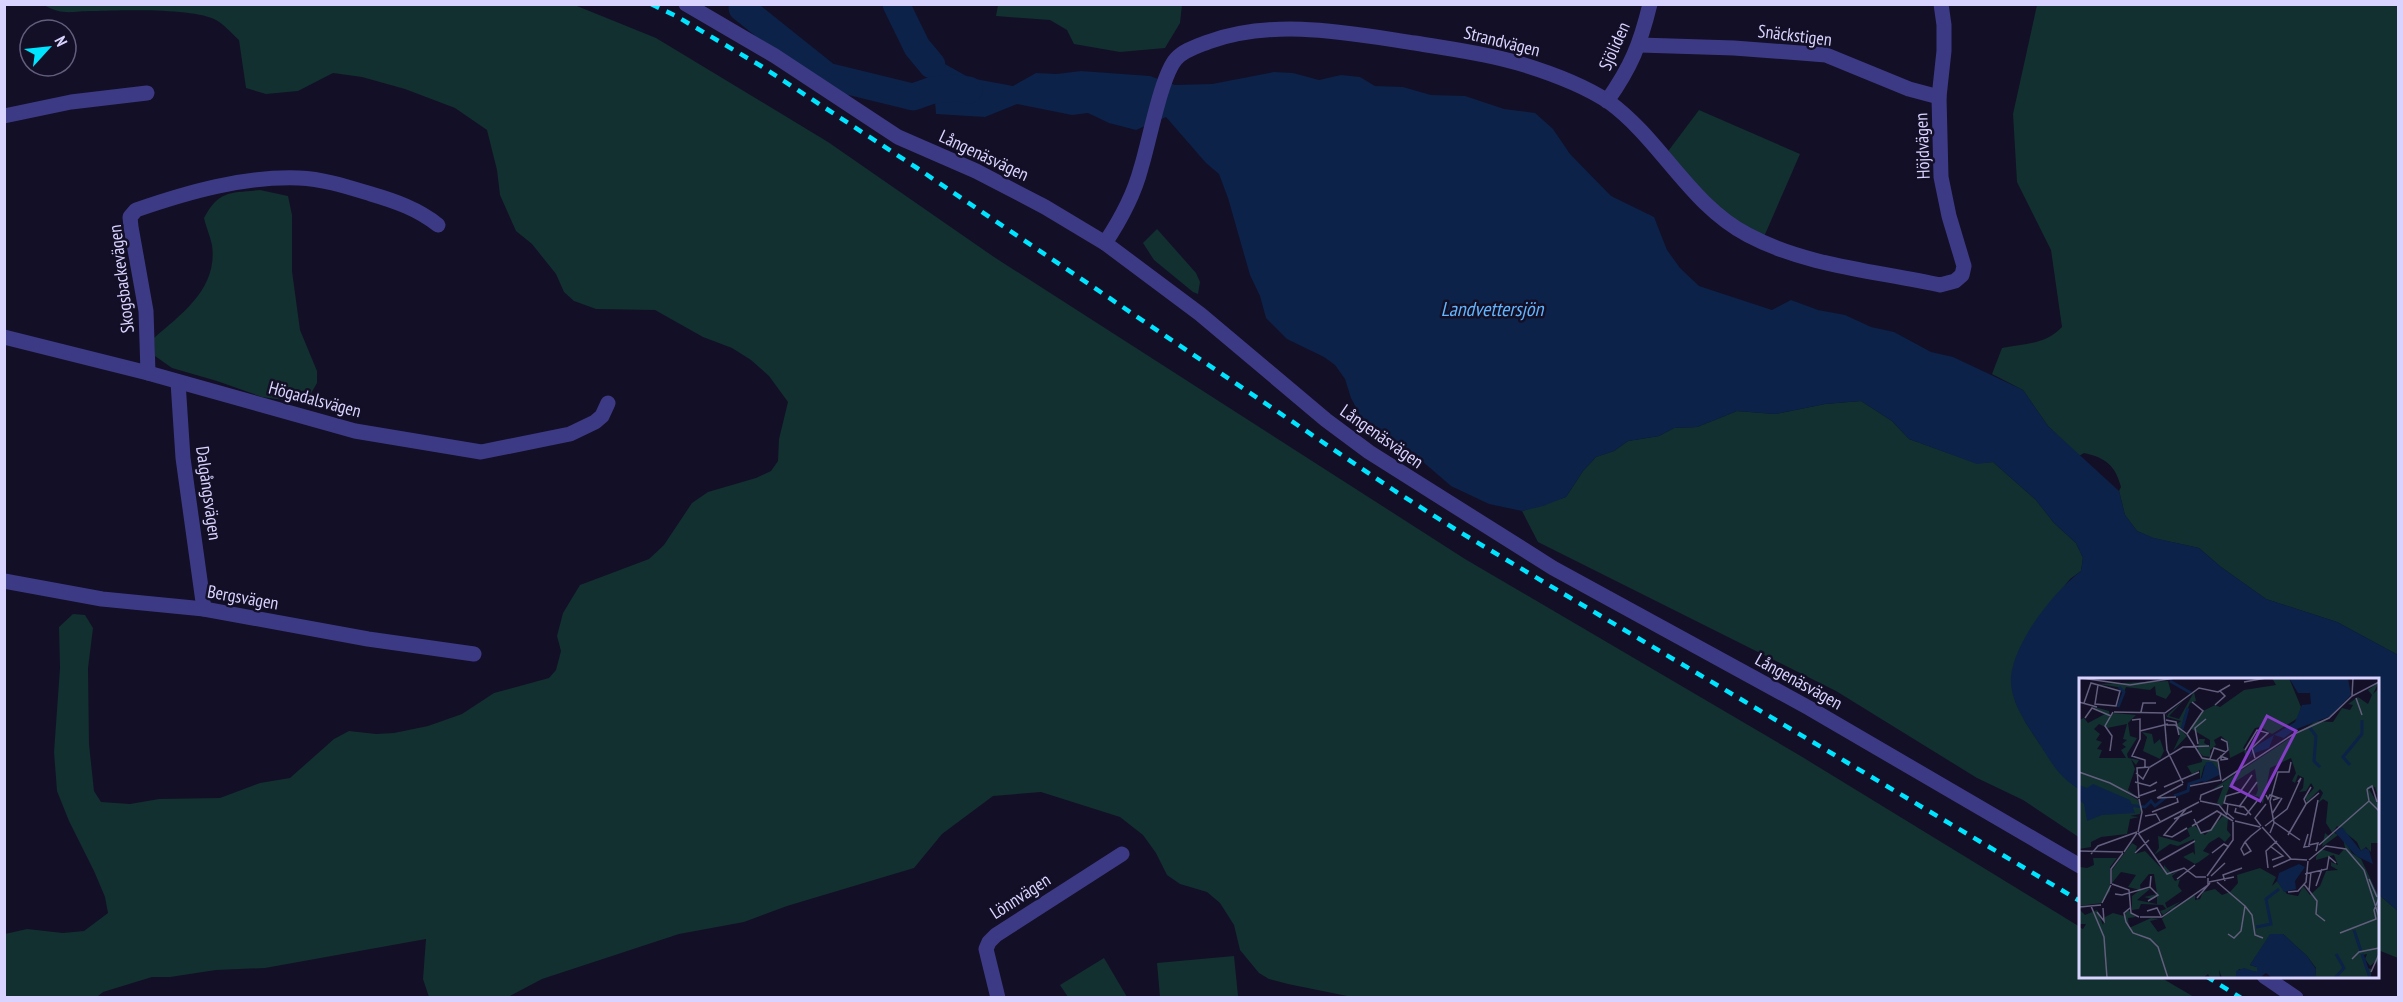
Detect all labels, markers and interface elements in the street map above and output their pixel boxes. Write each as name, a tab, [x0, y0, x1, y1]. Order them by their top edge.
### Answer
north arrow	[18, 18, 78, 78]
street label: Sjöliden	[1593, 18, 1635, 74]
street label: Snäckstigen	[1757, 19, 1833, 51]
street label: Strandvägen	[1461, 20, 1543, 62]
text: N	[50, 33, 72, 50]
street label: Höjdvägen	[1909, 112, 1935, 180]
street label: Långenäsvägen	[936, 124, 1032, 186]
street label: Skogsbackevägen	[103, 224, 139, 334]
water label: Landvettersjön	[1441, 296, 1544, 322]
street label: Högadalsvägen	[266, 376, 364, 422]
street label: Långenäsvägen	[1336, 399, 1428, 473]
street label: Dalgångsvägen	[191, 444, 227, 542]
street label: Bergsvägen	[206, 579, 280, 615]
street label: Långenäsvägen	[1751, 648, 1847, 714]
inset map	[2079, 678, 2379, 978]
street label: Lönnvägen	[985, 868, 1055, 924]

